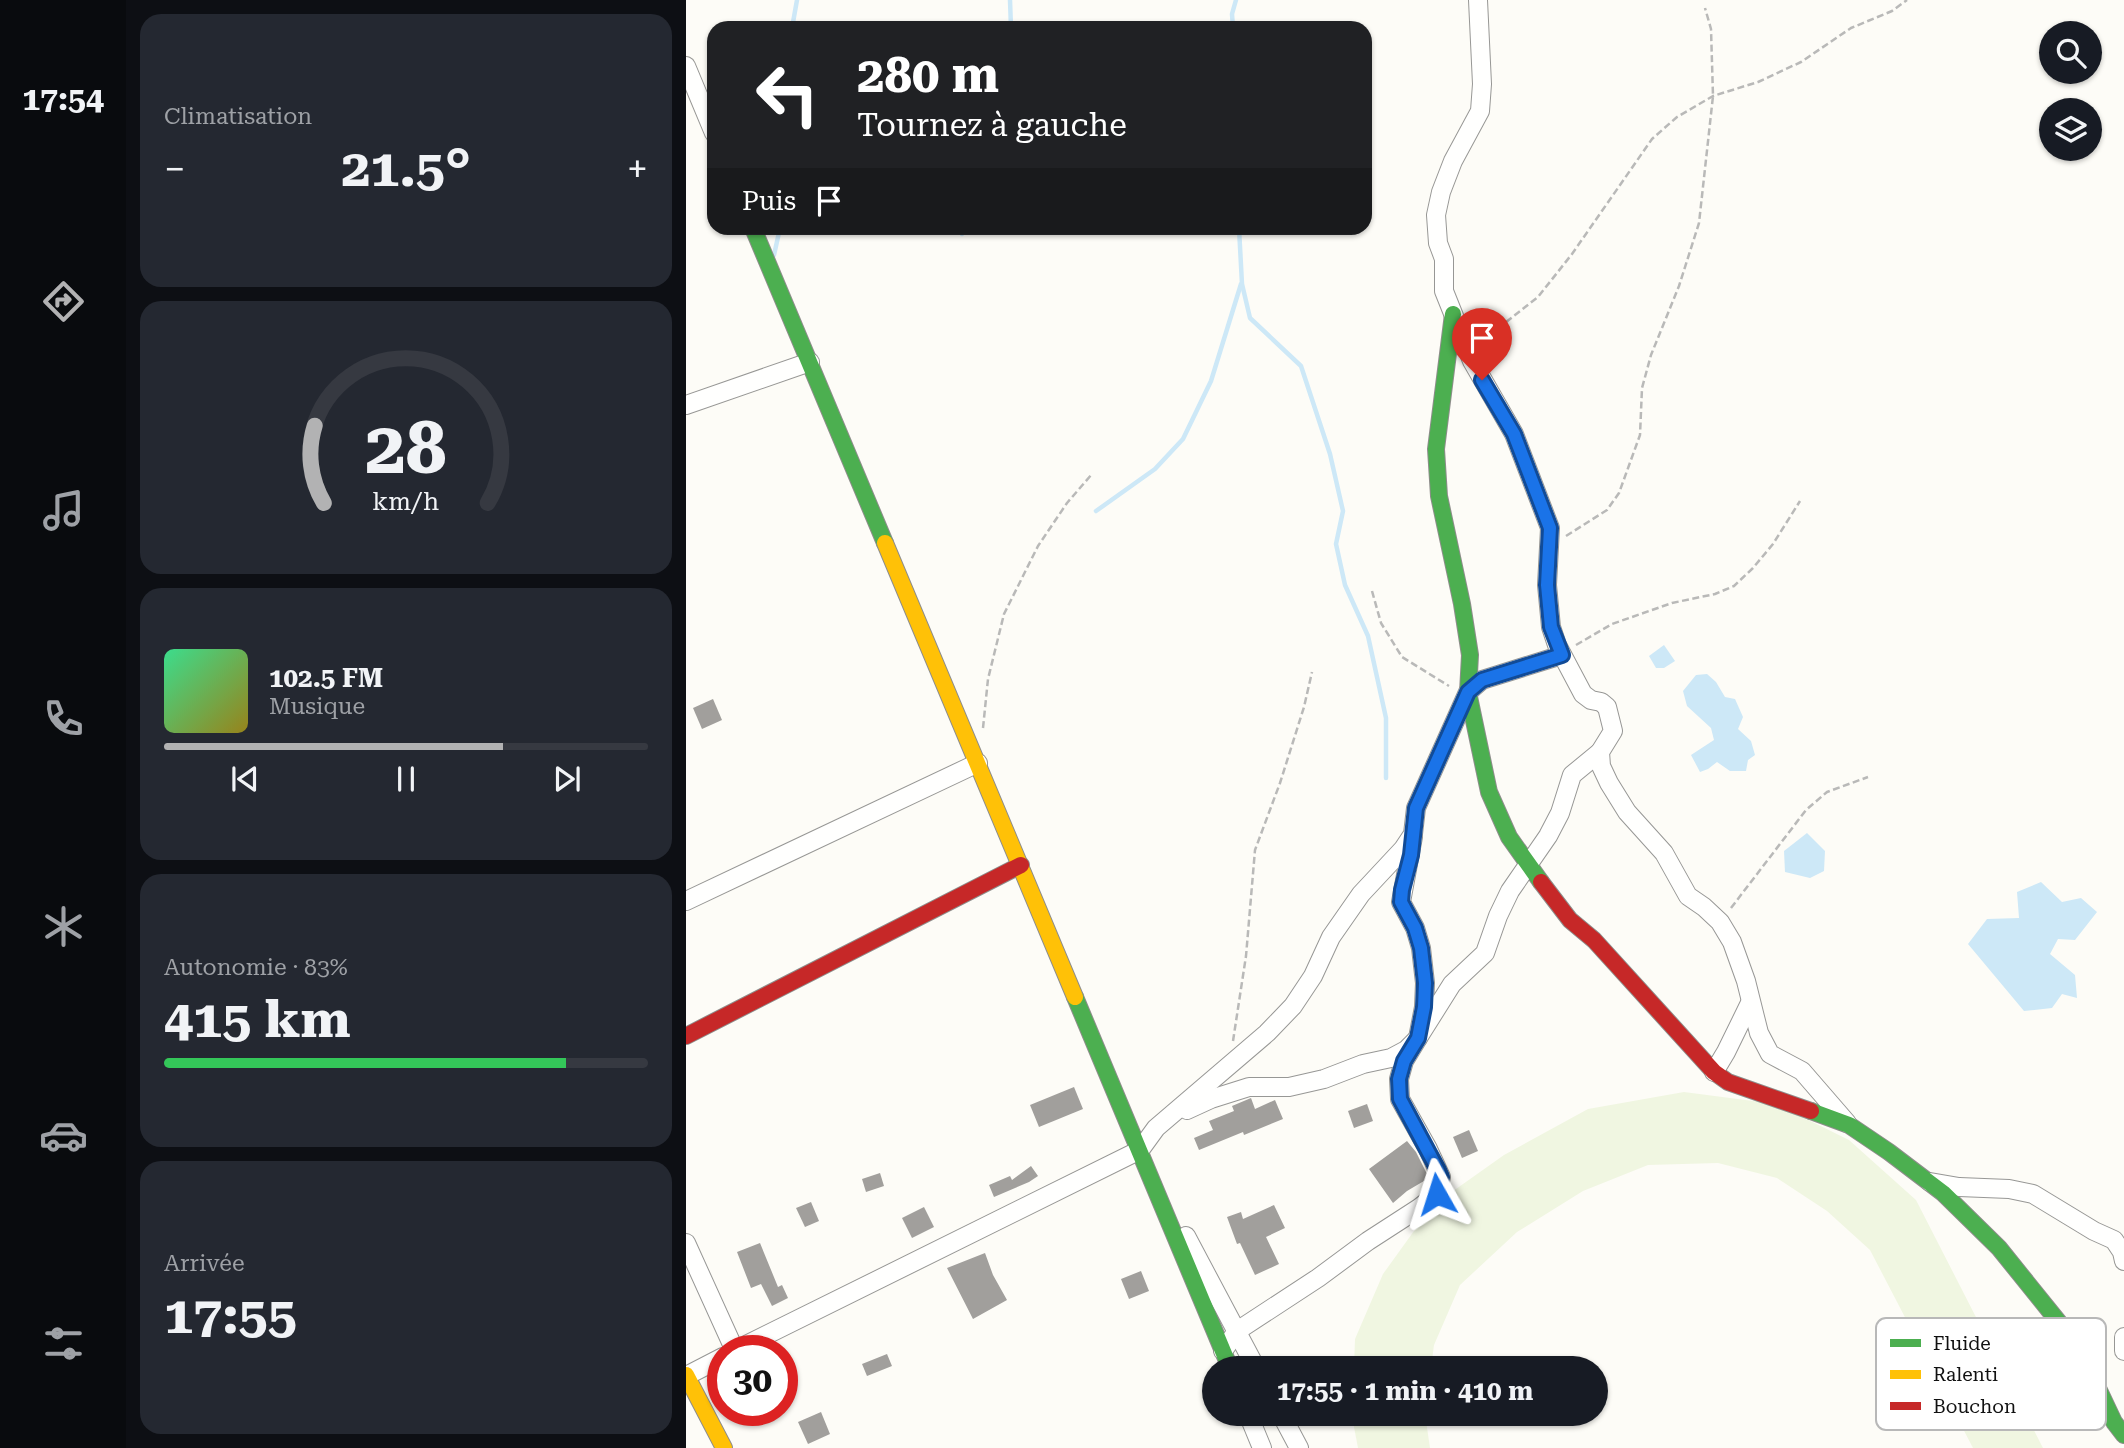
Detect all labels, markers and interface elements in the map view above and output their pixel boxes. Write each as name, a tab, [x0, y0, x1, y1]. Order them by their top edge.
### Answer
map controls	[2039, 21, 2102, 161]
button: search	[2039, 21, 2102, 84]
text: 280 m	[857, 47, 999, 104]
icon: left	[742, 49, 833, 140]
text: 17:54	[22, 80, 104, 118]
button: layers	[2039, 98, 2102, 161]
text: Climatisation	[164, 103, 312, 130]
text: Tournez à gauche	[857, 106, 1127, 144]
text: 21.5°	[341, 138, 471, 199]
text: −	[164, 147, 185, 191]
text: +	[627, 147, 648, 191]
icon: arrive	[810, 182, 848, 220]
text: Puis	[742, 186, 796, 216]
icon: directions	[39, 277, 88, 326]
pin	[1452, 308, 1512, 380]
icon: arrive	[1463, 319, 1501, 357]
text: 28	[365, 407, 447, 492]
icon: music	[39, 486, 88, 535]
text: km/h	[373, 487, 439, 516]
text: 102.5 FM	[269, 663, 383, 693]
text: Musique	[269, 693, 365, 720]
icon: phone	[39, 694, 88, 743]
icon: previous	[226, 760, 264, 798]
icon: pause	[387, 760, 425, 798]
icon: next	[548, 760, 586, 798]
icon: climate	[39, 902, 88, 951]
text: Autonomie · 83%	[164, 954, 348, 981]
text: 415 km	[164, 989, 351, 1050]
icon: car	[39, 1111, 88, 1160]
position arrow	[1400, 1157, 1474, 1231]
text: Arrivée	[164, 1250, 245, 1277]
text: 17:55	[164, 1285, 297, 1346]
legend	[1876, 1318, 2106, 1430]
icon: filters	[39, 1319, 88, 1368]
text: Fluide	[1933, 1332, 1991, 1355]
speed limit sign: 30	[707, 1335, 798, 1426]
text: Ralenti	[1933, 1363, 1998, 1386]
text: 17:55 · 1 min · 410 m	[1277, 1376, 1533, 1406]
text: Bouchon	[1933, 1395, 2016, 1418]

